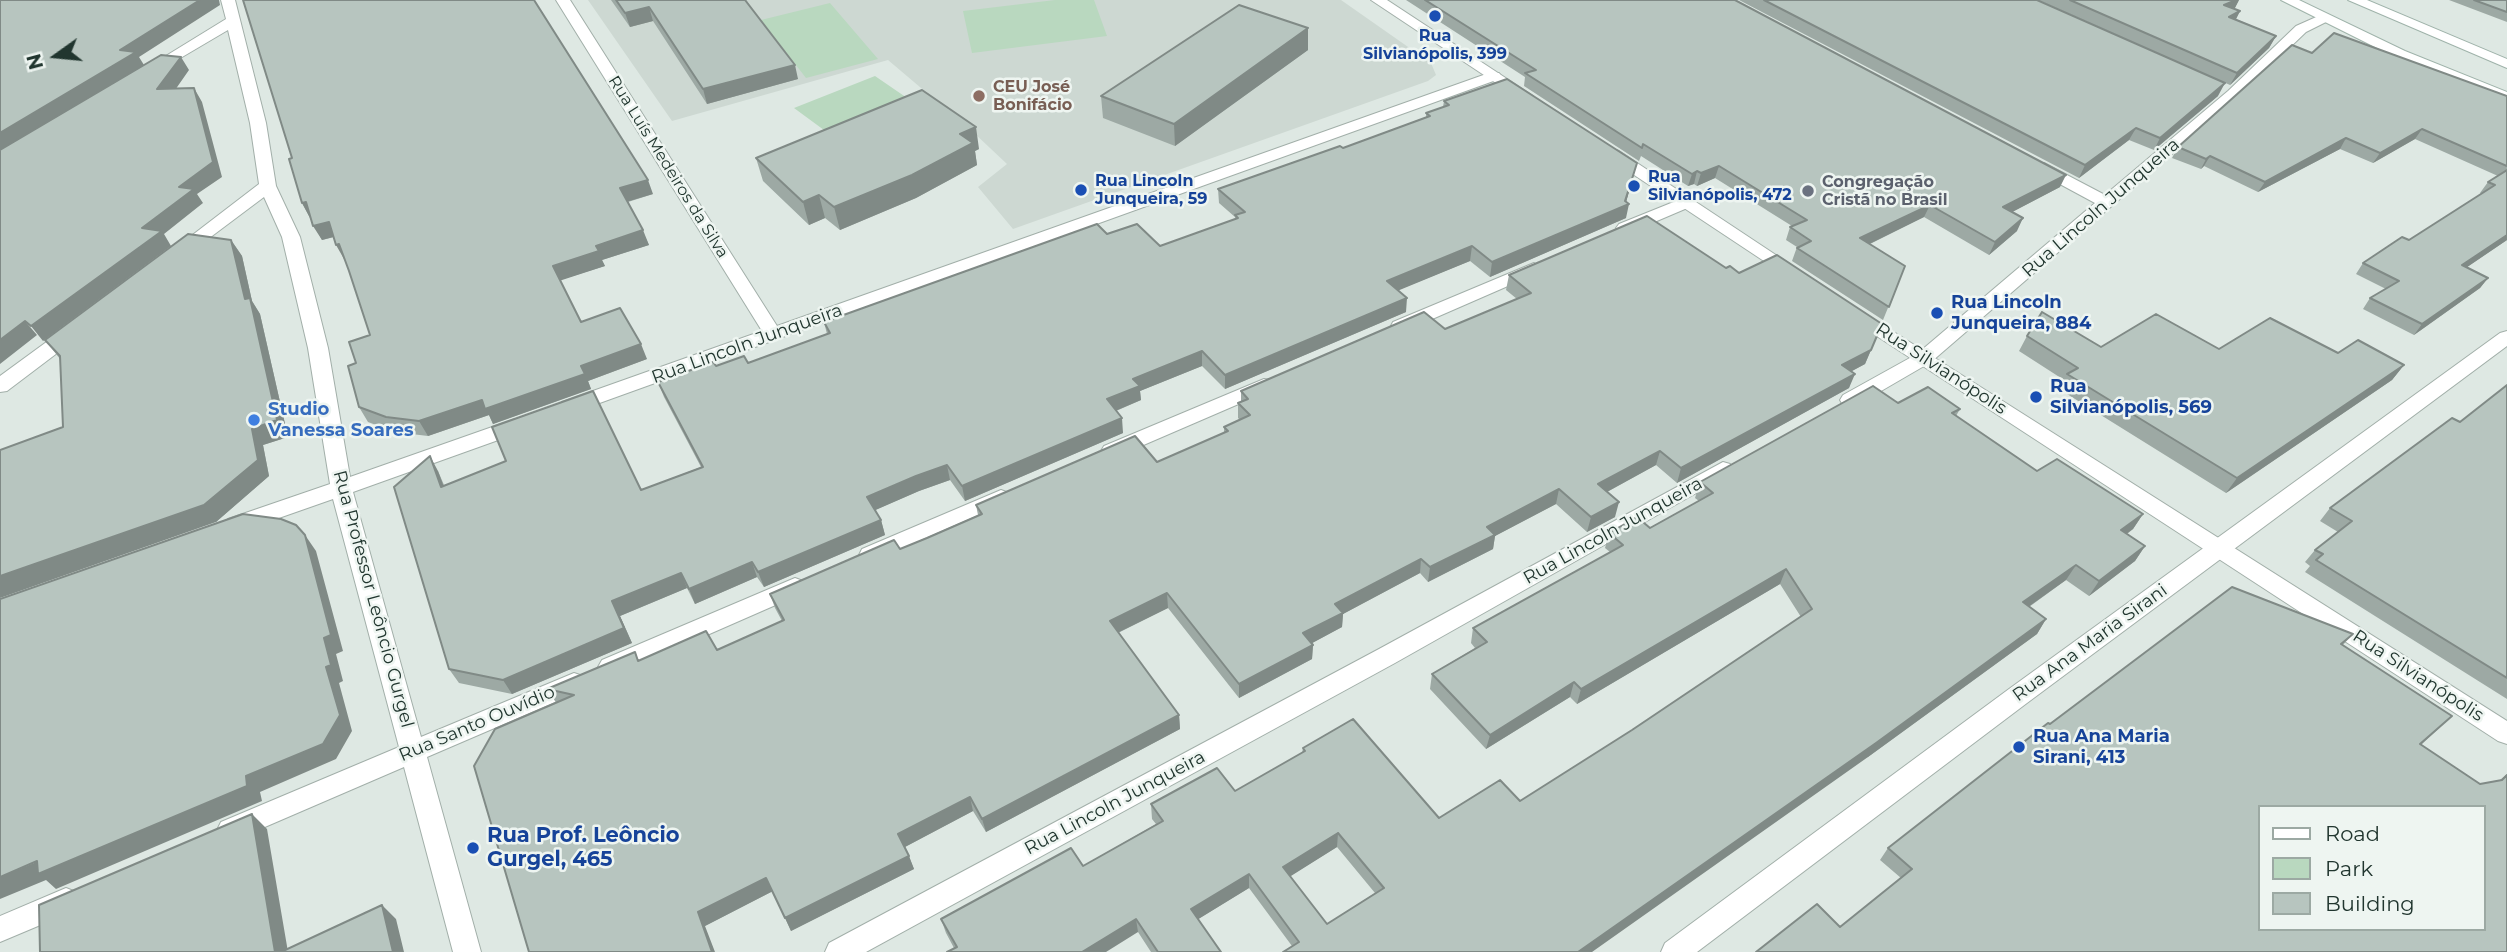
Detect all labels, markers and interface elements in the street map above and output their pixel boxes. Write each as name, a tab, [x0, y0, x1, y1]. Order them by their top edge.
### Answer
marker: Rua Silvianópolis, 399	[1427, 8, 1443, 24]
north arrow	[21, 21, 91, 91]
place label: Rua Silvianópolis, 399	[1363, 26, 1507, 64]
text: N	[22, 51, 48, 72]
street label: Rua Luís Medeiros da Silva	[604, 72, 732, 262]
place label: CEU José Bonifácio	[993, 77, 1072, 115]
marker: CEU José Bonifácio	[971, 88, 987, 104]
street label: Rua Lincoln Junqueira	[2018, 134, 2184, 282]
place label: Rua Silvianópolis, 472	[1648, 167, 1792, 205]
place label: Rua Lincoln Junqueira, 59	[1095, 171, 1207, 209]
place label: Congregação Cristã no Brasil	[1822, 172, 1947, 210]
marker: Rua Silvianópolis, 472	[1626, 178, 1642, 194]
marker: Rua Lincoln Junqueira, 59	[1073, 182, 1089, 198]
marker: Congregação Cristã no Brasil	[1800, 183, 1816, 199]
place label: Rua Lincoln Junqueira, 884	[1951, 292, 2091, 334]
street label: Rua Lincoln Junqueira	[649, 299, 845, 389]
marker: Rua Lincoln Junqueira, 884	[1929, 305, 1945, 321]
street label: Rua Silvianópolis	[1871, 319, 2011, 419]
place label: Rua Silvianópolis, 569	[2050, 376, 2212, 418]
marker: Rua Silvianópolis, 569	[2028, 389, 2044, 405]
place label: Studio Vanessa Soares	[268, 399, 413, 442]
marker: Studio Vanessa Soares	[246, 412, 262, 428]
street label: Rua Professor Leôncio Gurgel	[328, 468, 418, 730]
street label: Rua Lincoln Junqueira	[1520, 473, 1706, 589]
street label: Rua Ana Maria Sirani	[2008, 580, 2172, 706]
street label: Rua Silvianópolis	[2348, 626, 2488, 726]
street label: Rua Santo Ouvídio	[396, 681, 558, 767]
place label: Rua Ana Maria Sirani, 413	[2033, 726, 2170, 768]
marker: Rua Ana Maria Sirani, 413	[2011, 739, 2027, 755]
street label: Rua Lincoln Junqueira	[1021, 746, 1209, 860]
legend	[2258, 805, 2486, 931]
text: Road	[2325, 821, 2380, 846]
place label: Rua Prof. Leôncio Gurgel, 465	[487, 823, 680, 873]
marker: Rua Prof. Leôncio Gurgel, 465	[465, 840, 481, 856]
text: Park	[2325, 856, 2373, 881]
text: Building	[2325, 891, 2415, 916]

